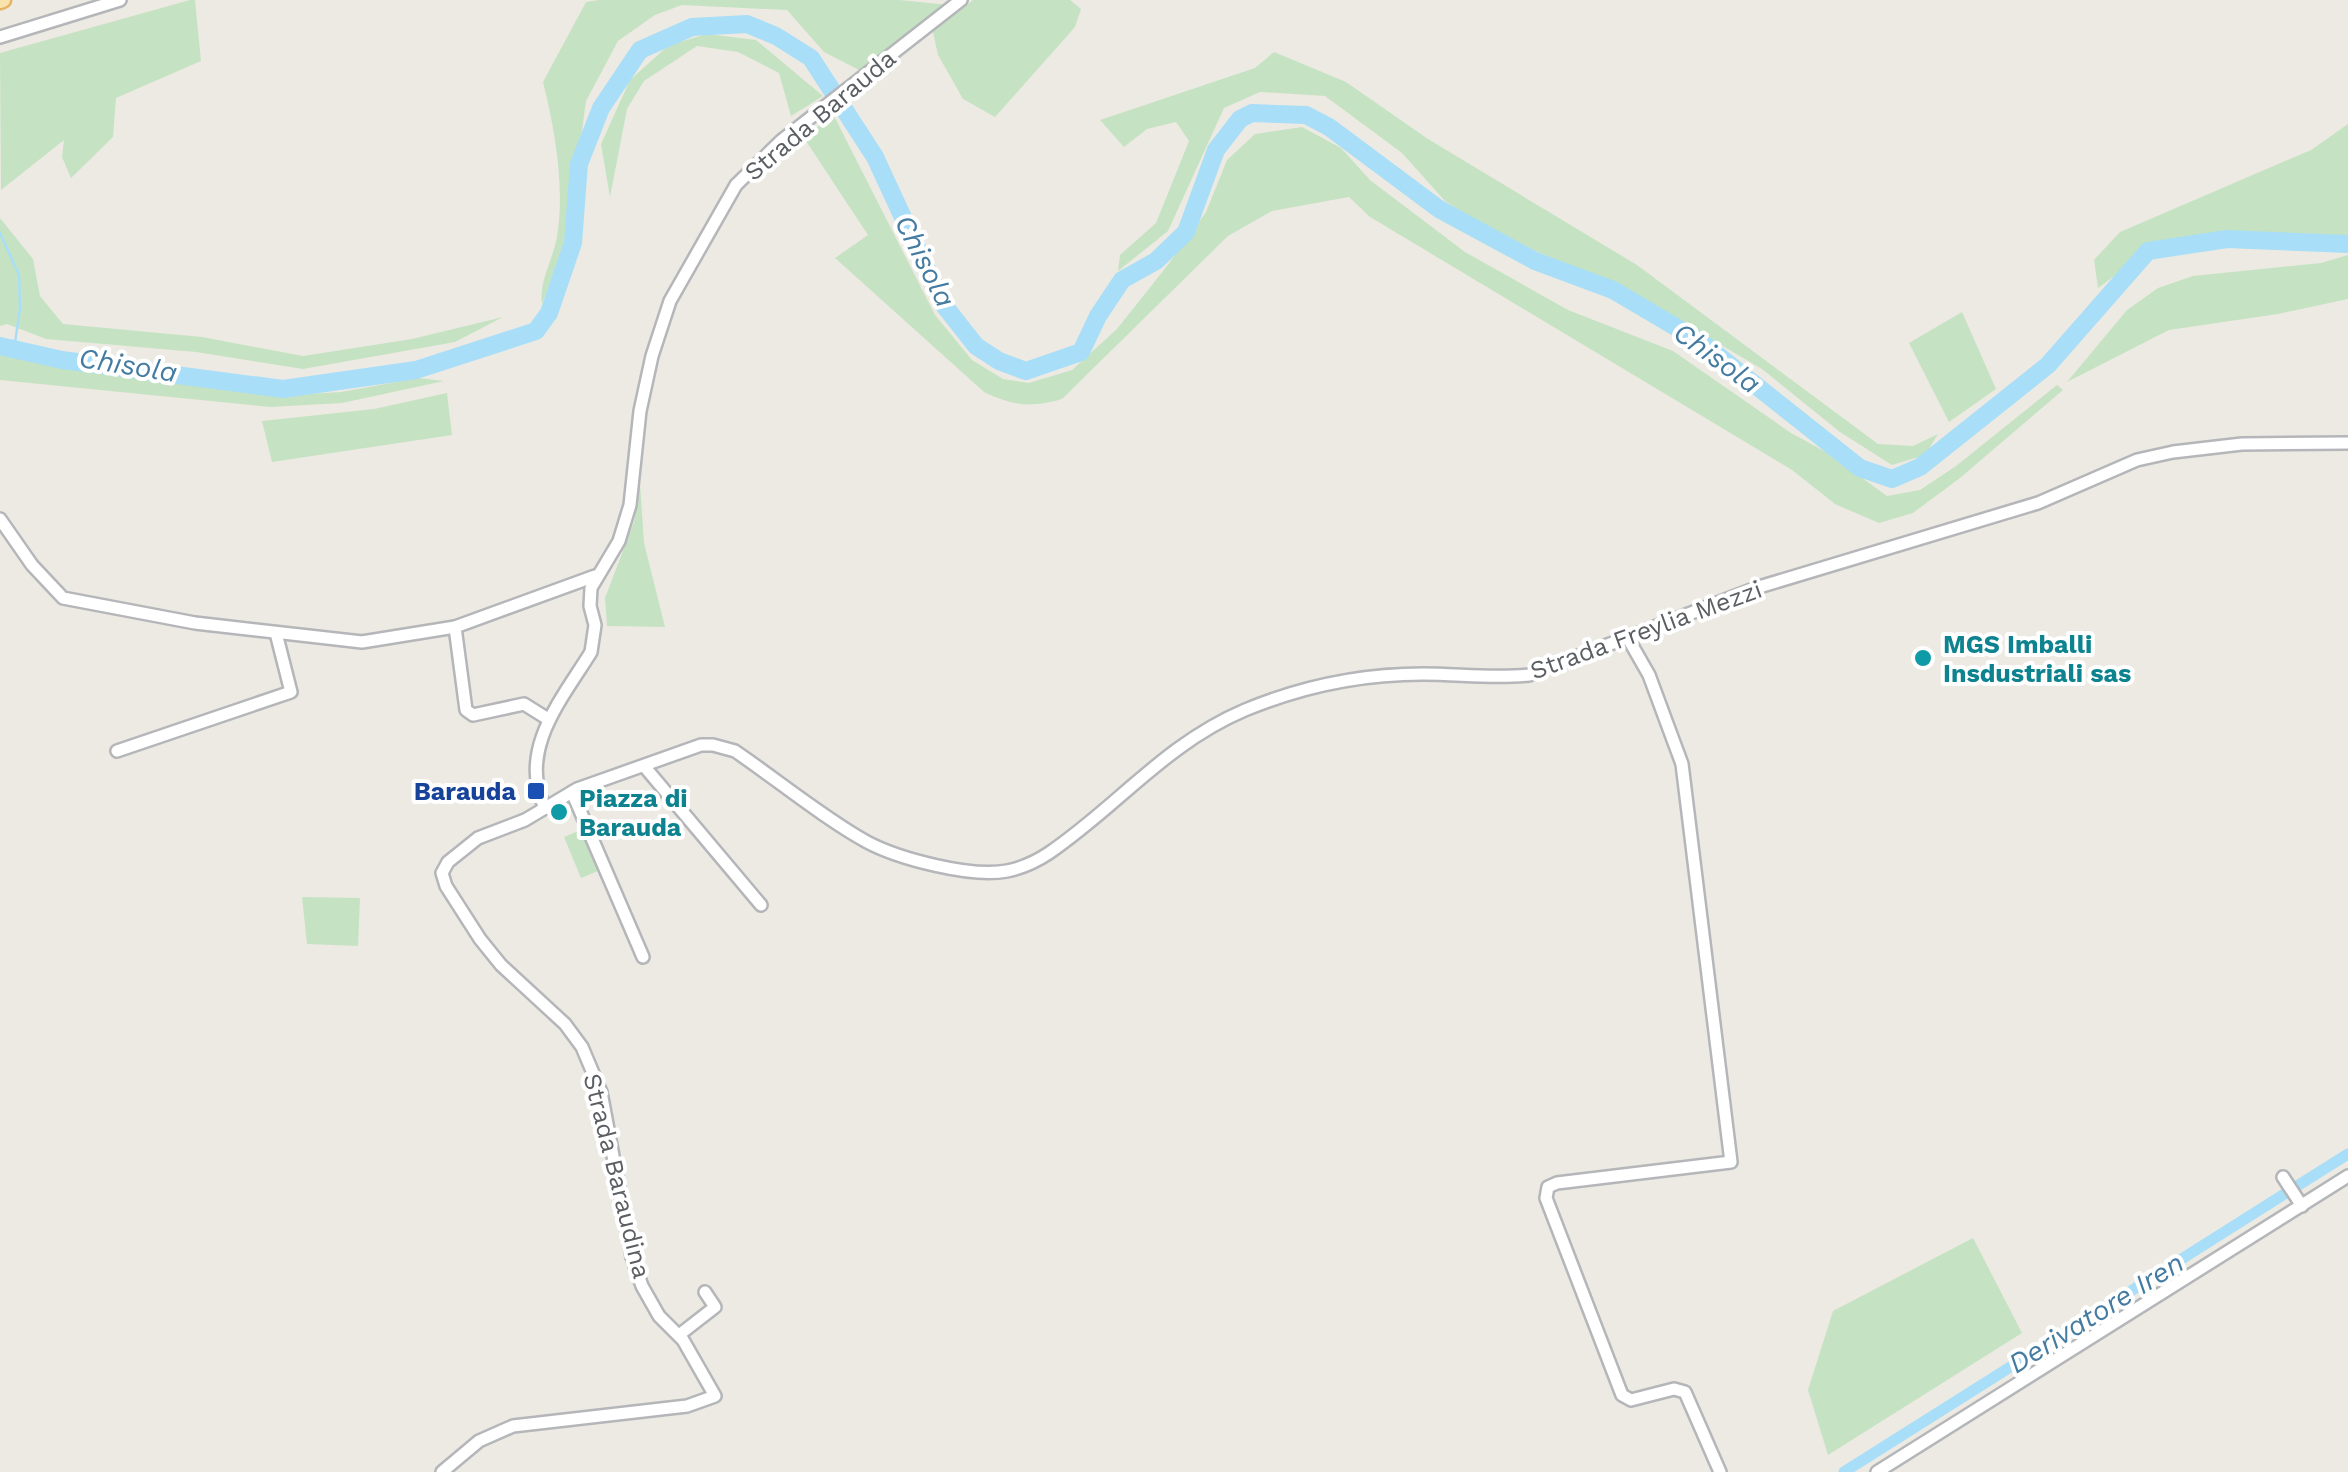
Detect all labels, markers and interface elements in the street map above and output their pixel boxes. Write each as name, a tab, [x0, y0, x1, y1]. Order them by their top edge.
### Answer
street label: Strada Barauda	[739, 43, 901, 187]
water label: Chisola	[888, 209, 962, 313]
water label: Chisola	[1667, 316, 1767, 400]
water label: Chisola	[76, 341, 180, 389]
street label: Strada Freylia Mezzi	[1526, 575, 1766, 685]
place label: MGS Imballi Insdustriali sas	[1943, 630, 2131, 688]
marker: MGS Imballi Insdustriali sas	[1912, 647, 1934, 669]
place label: Barauda	[414, 777, 517, 806]
marker: Barauda	[525, 780, 547, 802]
place label: Piazza di Barauda	[579, 784, 688, 842]
marker: Piazza di Barauda	[548, 801, 570, 823]
street label: Strada Baraudina	[578, 1071, 656, 1281]
water label: Derivatore Iren	[2002, 1246, 2190, 1380]

